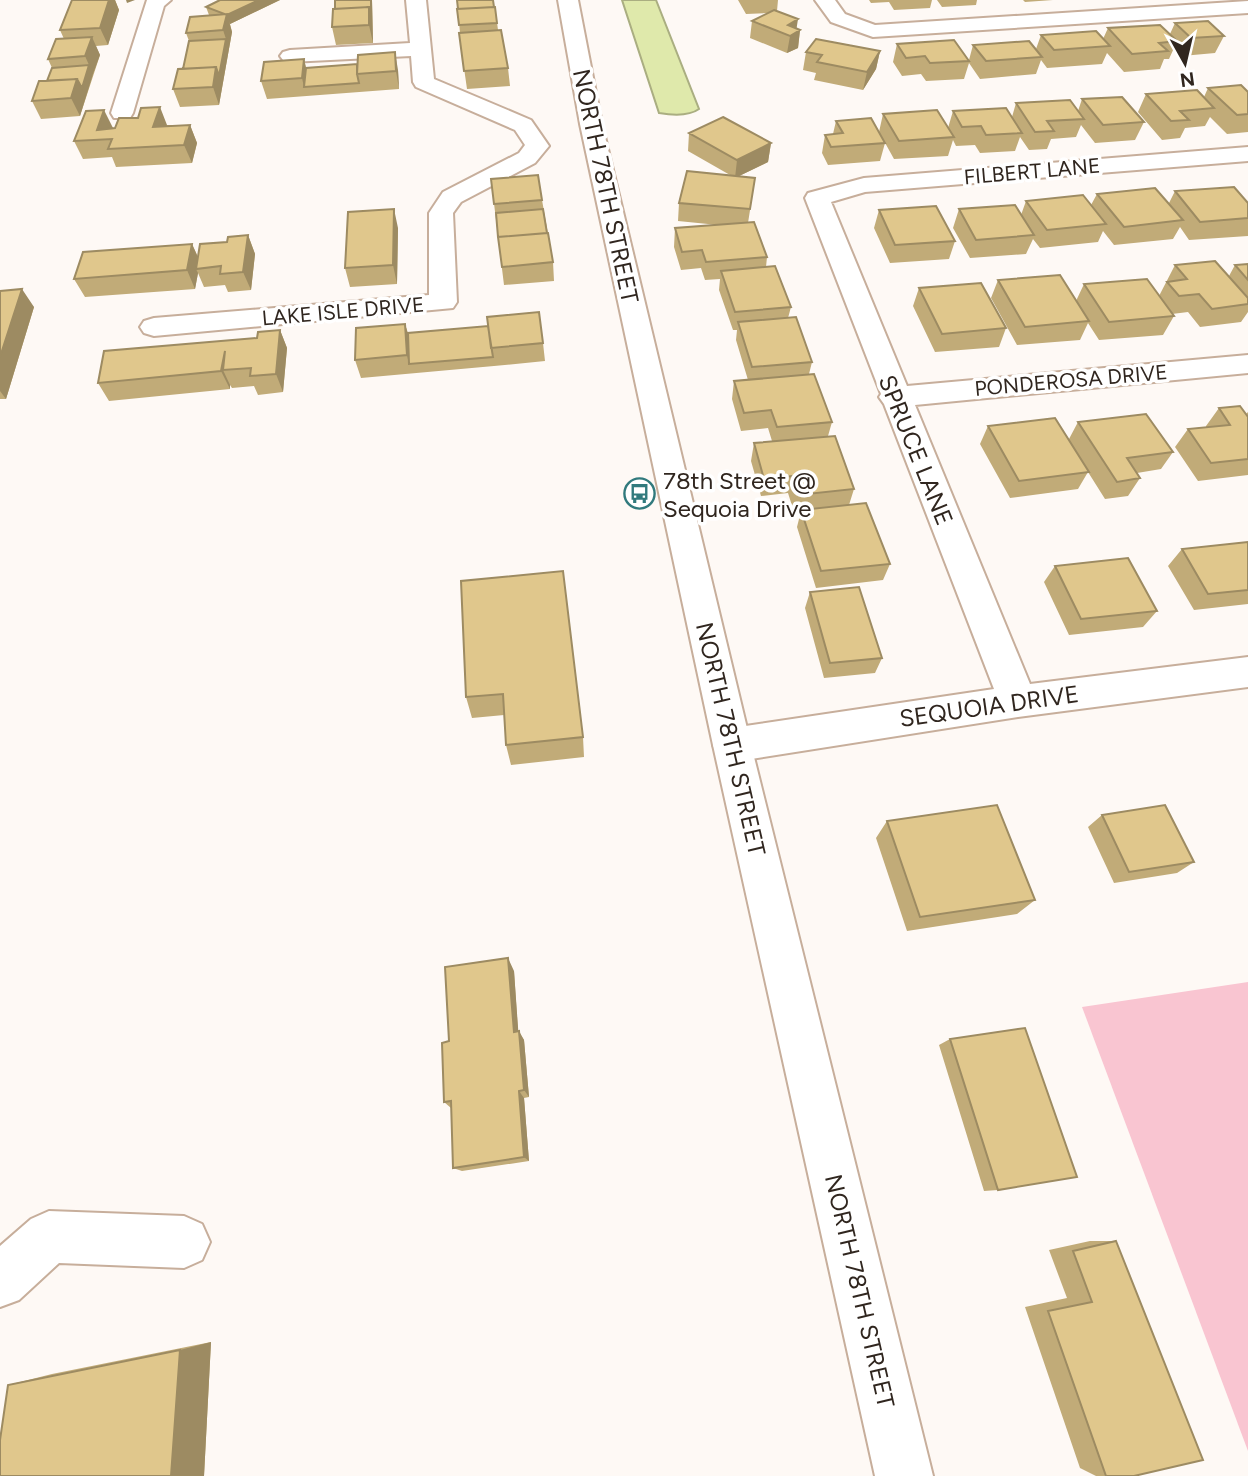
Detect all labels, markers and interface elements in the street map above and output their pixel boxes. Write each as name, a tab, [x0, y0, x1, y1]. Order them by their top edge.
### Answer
north arrow	[1150, 28, 1220, 98]
street label: NORTH 78TH STREET	[567, 66, 645, 306]
text: N	[1178, 67, 1196, 92]
street label: FILBERT LANE	[963, 153, 1101, 189]
street label: LAKE ISLE DRIVE	[261, 291, 425, 331]
street label: PONDEROSA DRIVE	[973, 359, 1169, 401]
street label: SPRUCE LANE	[873, 371, 959, 529]
place label: 78th Street @ Sequoia Drive	[663, 466, 816, 523]
bus stop icon: 78th Street @ Sequoia Drive	[623, 477, 657, 511]
street label: NORTH 78TH STREET	[690, 619, 772, 859]
street label: SEQUOIA DRIVE	[897, 679, 1081, 733]
street label: NORTH 78TH STREET	[819, 1171, 901, 1411]

